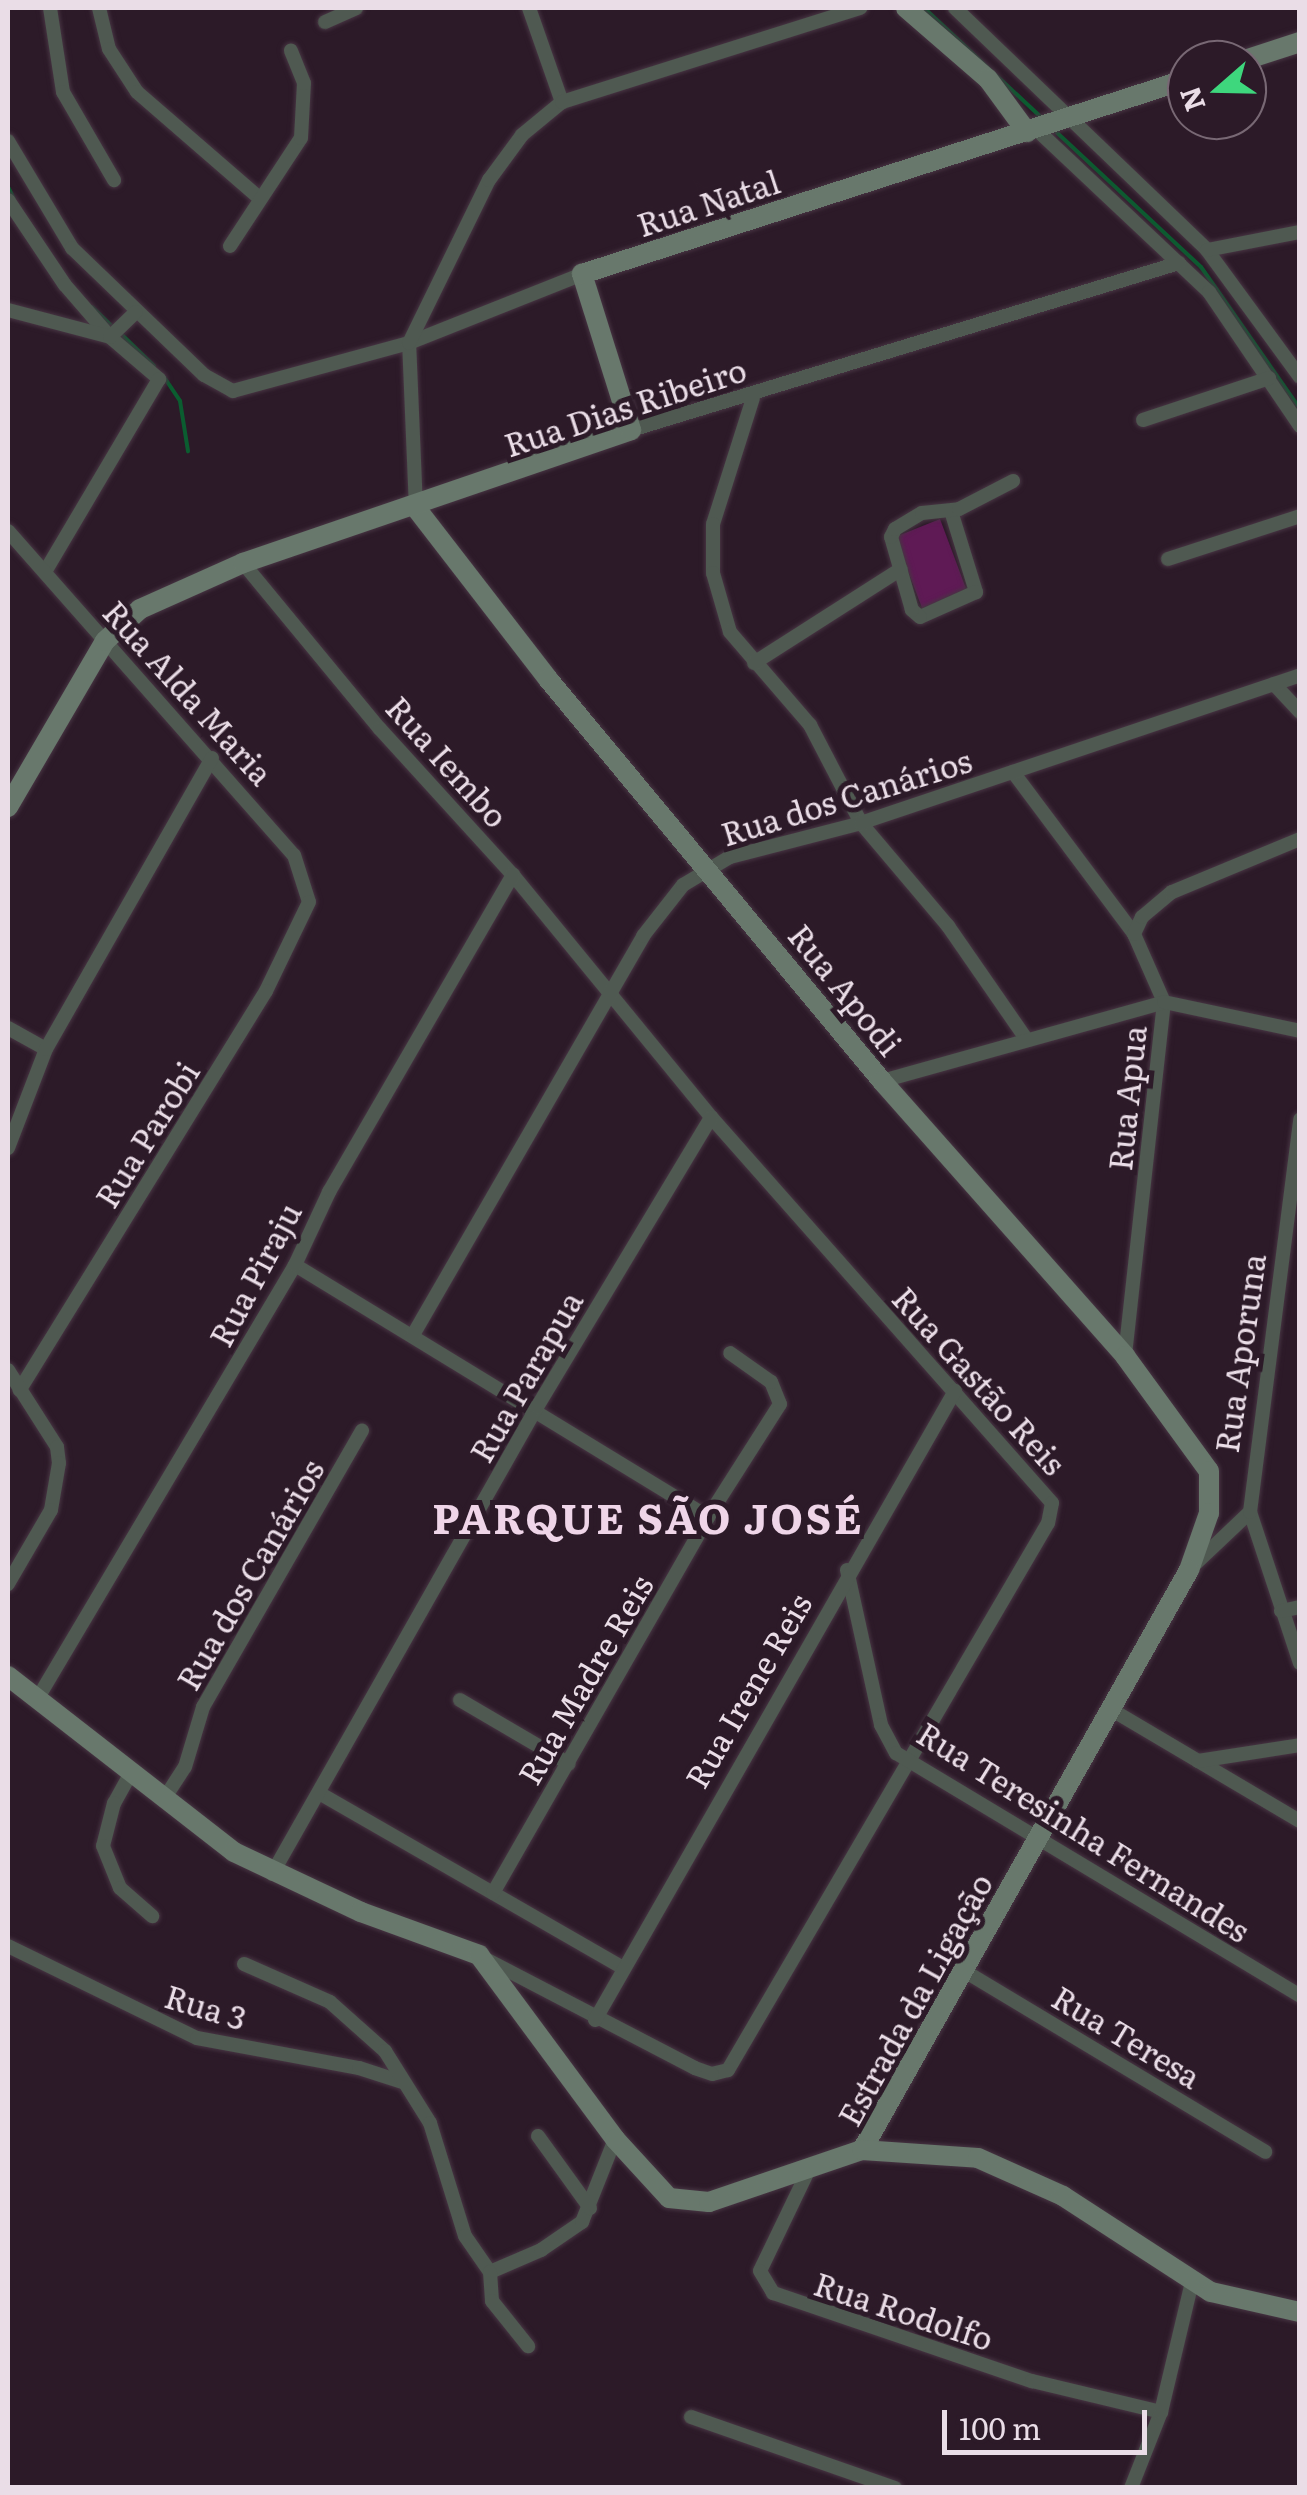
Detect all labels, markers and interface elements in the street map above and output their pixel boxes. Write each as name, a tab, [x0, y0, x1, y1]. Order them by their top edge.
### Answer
north arrow	[1167, 40, 1267, 140]
text: N	[1167, 81, 1214, 118]
street label: Rua Natal	[632, 161, 784, 243]
street label: Rua Dias Ribeiro	[499, 349, 751, 463]
street label: Rua Alda Maria	[96, 592, 282, 792]
street label: Rua Iembo	[379, 688, 517, 834]
street label: Rua dos Canários	[716, 740, 976, 852]
street label: Rua Apodi	[782, 916, 910, 1062]
street label: Rua Apua	[1099, 1024, 1153, 1172]
street label: Rua Parobi	[86, 1054, 206, 1214]
street label: Rua Piraju	[200, 1196, 308, 1352]
street label: Rua Aporuna	[1206, 1251, 1272, 1455]
street label: Rua Gastão Reis	[886, 1278, 1074, 1482]
street label: Rua Parapua	[461, 1284, 589, 1468]
street label: Rua dos Canários	[167, 1452, 331, 1696]
district label: PARQUE SÃO JOSÉ	[432, 1491, 864, 1541]
street label: Rua Madre Reis	[509, 1567, 659, 1791]
street label: Rua Irene Reis	[676, 1586, 818, 1794]
street label: Rua Teresinha Fernandes	[911, 1713, 1257, 1949]
street label: Estrada da Ligação	[829, 1866, 999, 2132]
street label: Rua 3	[161, 1975, 251, 2037]
street label: Rua Teresa	[1046, 1977, 1208, 2095]
street label: Rua Rodolfo	[810, 2263, 998, 2357]
scale bar	[947, 2390, 1152, 2452]
text: 100 m	[959, 2405, 1041, 2449]

